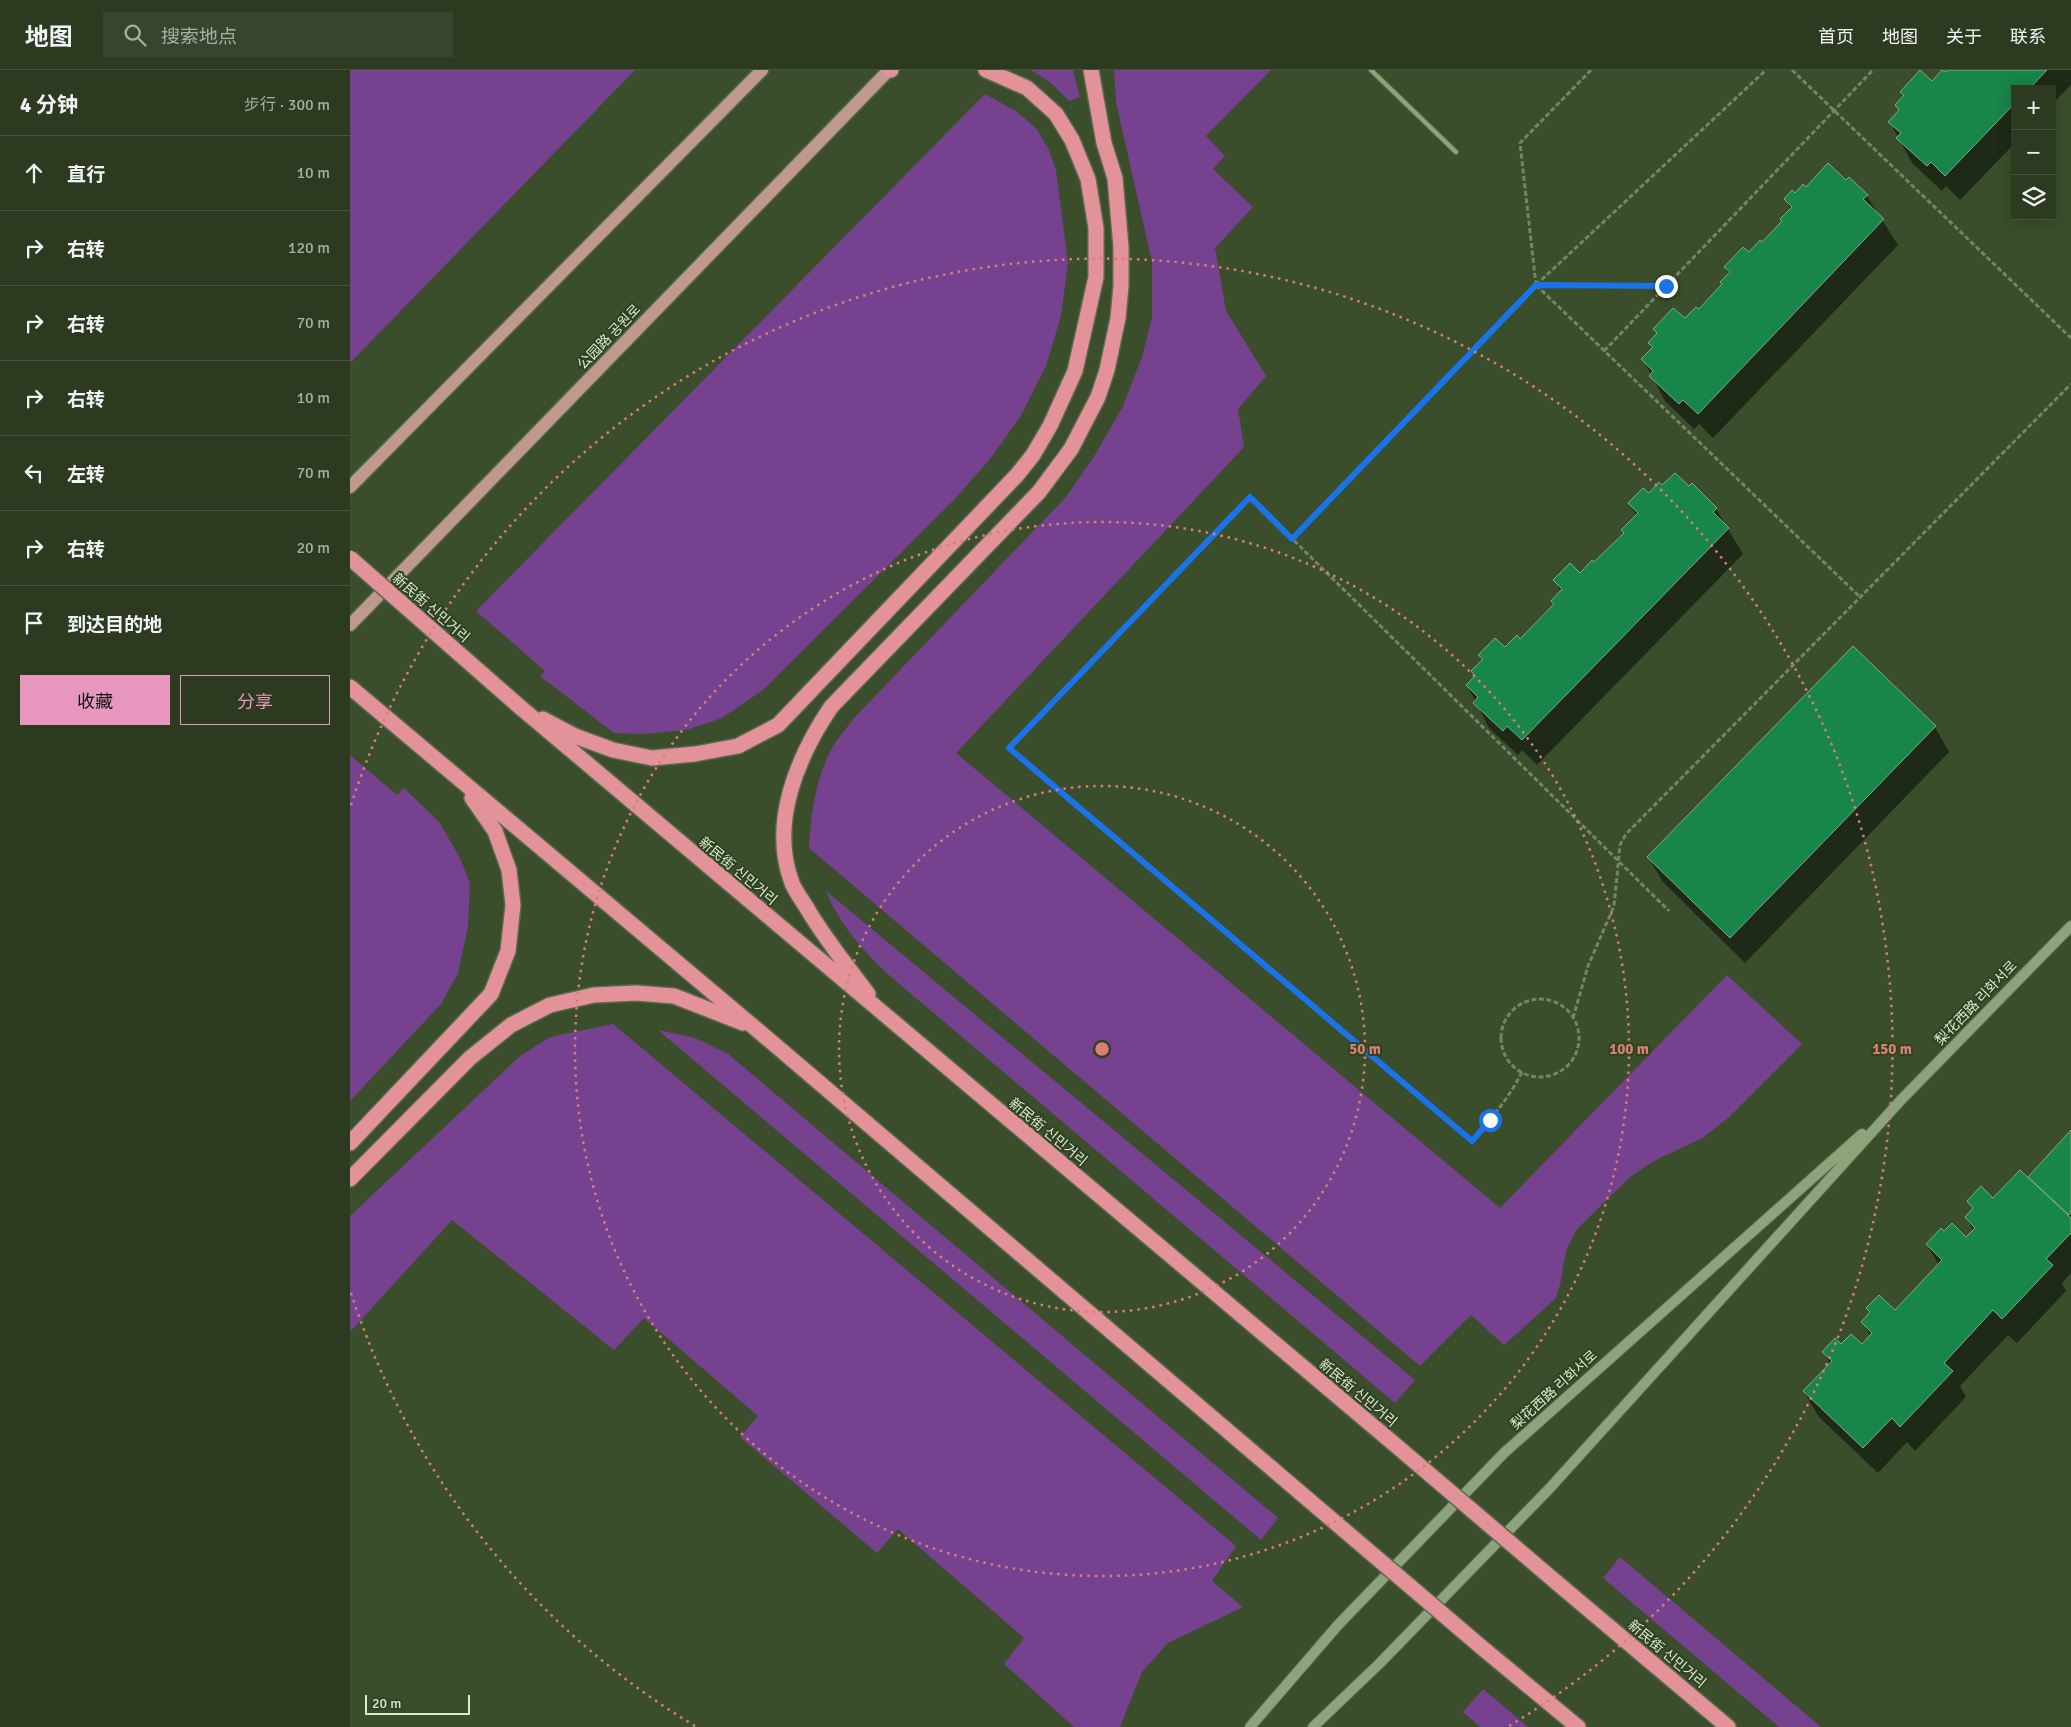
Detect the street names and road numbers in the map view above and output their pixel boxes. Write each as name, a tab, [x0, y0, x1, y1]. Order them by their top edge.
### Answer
street label: 公园路 공원로	[574, 301, 644, 373]
street label: 新民街 신민거리	[389, 570, 473, 646]
street label: 新民街 신민거리	[696, 833, 780, 909]
street label: 梨花西路 리화서로	[1931, 957, 2021, 1049]
street label: 新民街 신민거리	[1006, 1094, 1090, 1170]
street label: 梨花西路 리화서로	[1507, 1347, 1601, 1433]
street label: 新民街 신민거리	[1316, 1355, 1400, 1431]
street label: 新民街 신민거리	[1625, 1616, 1709, 1692]

